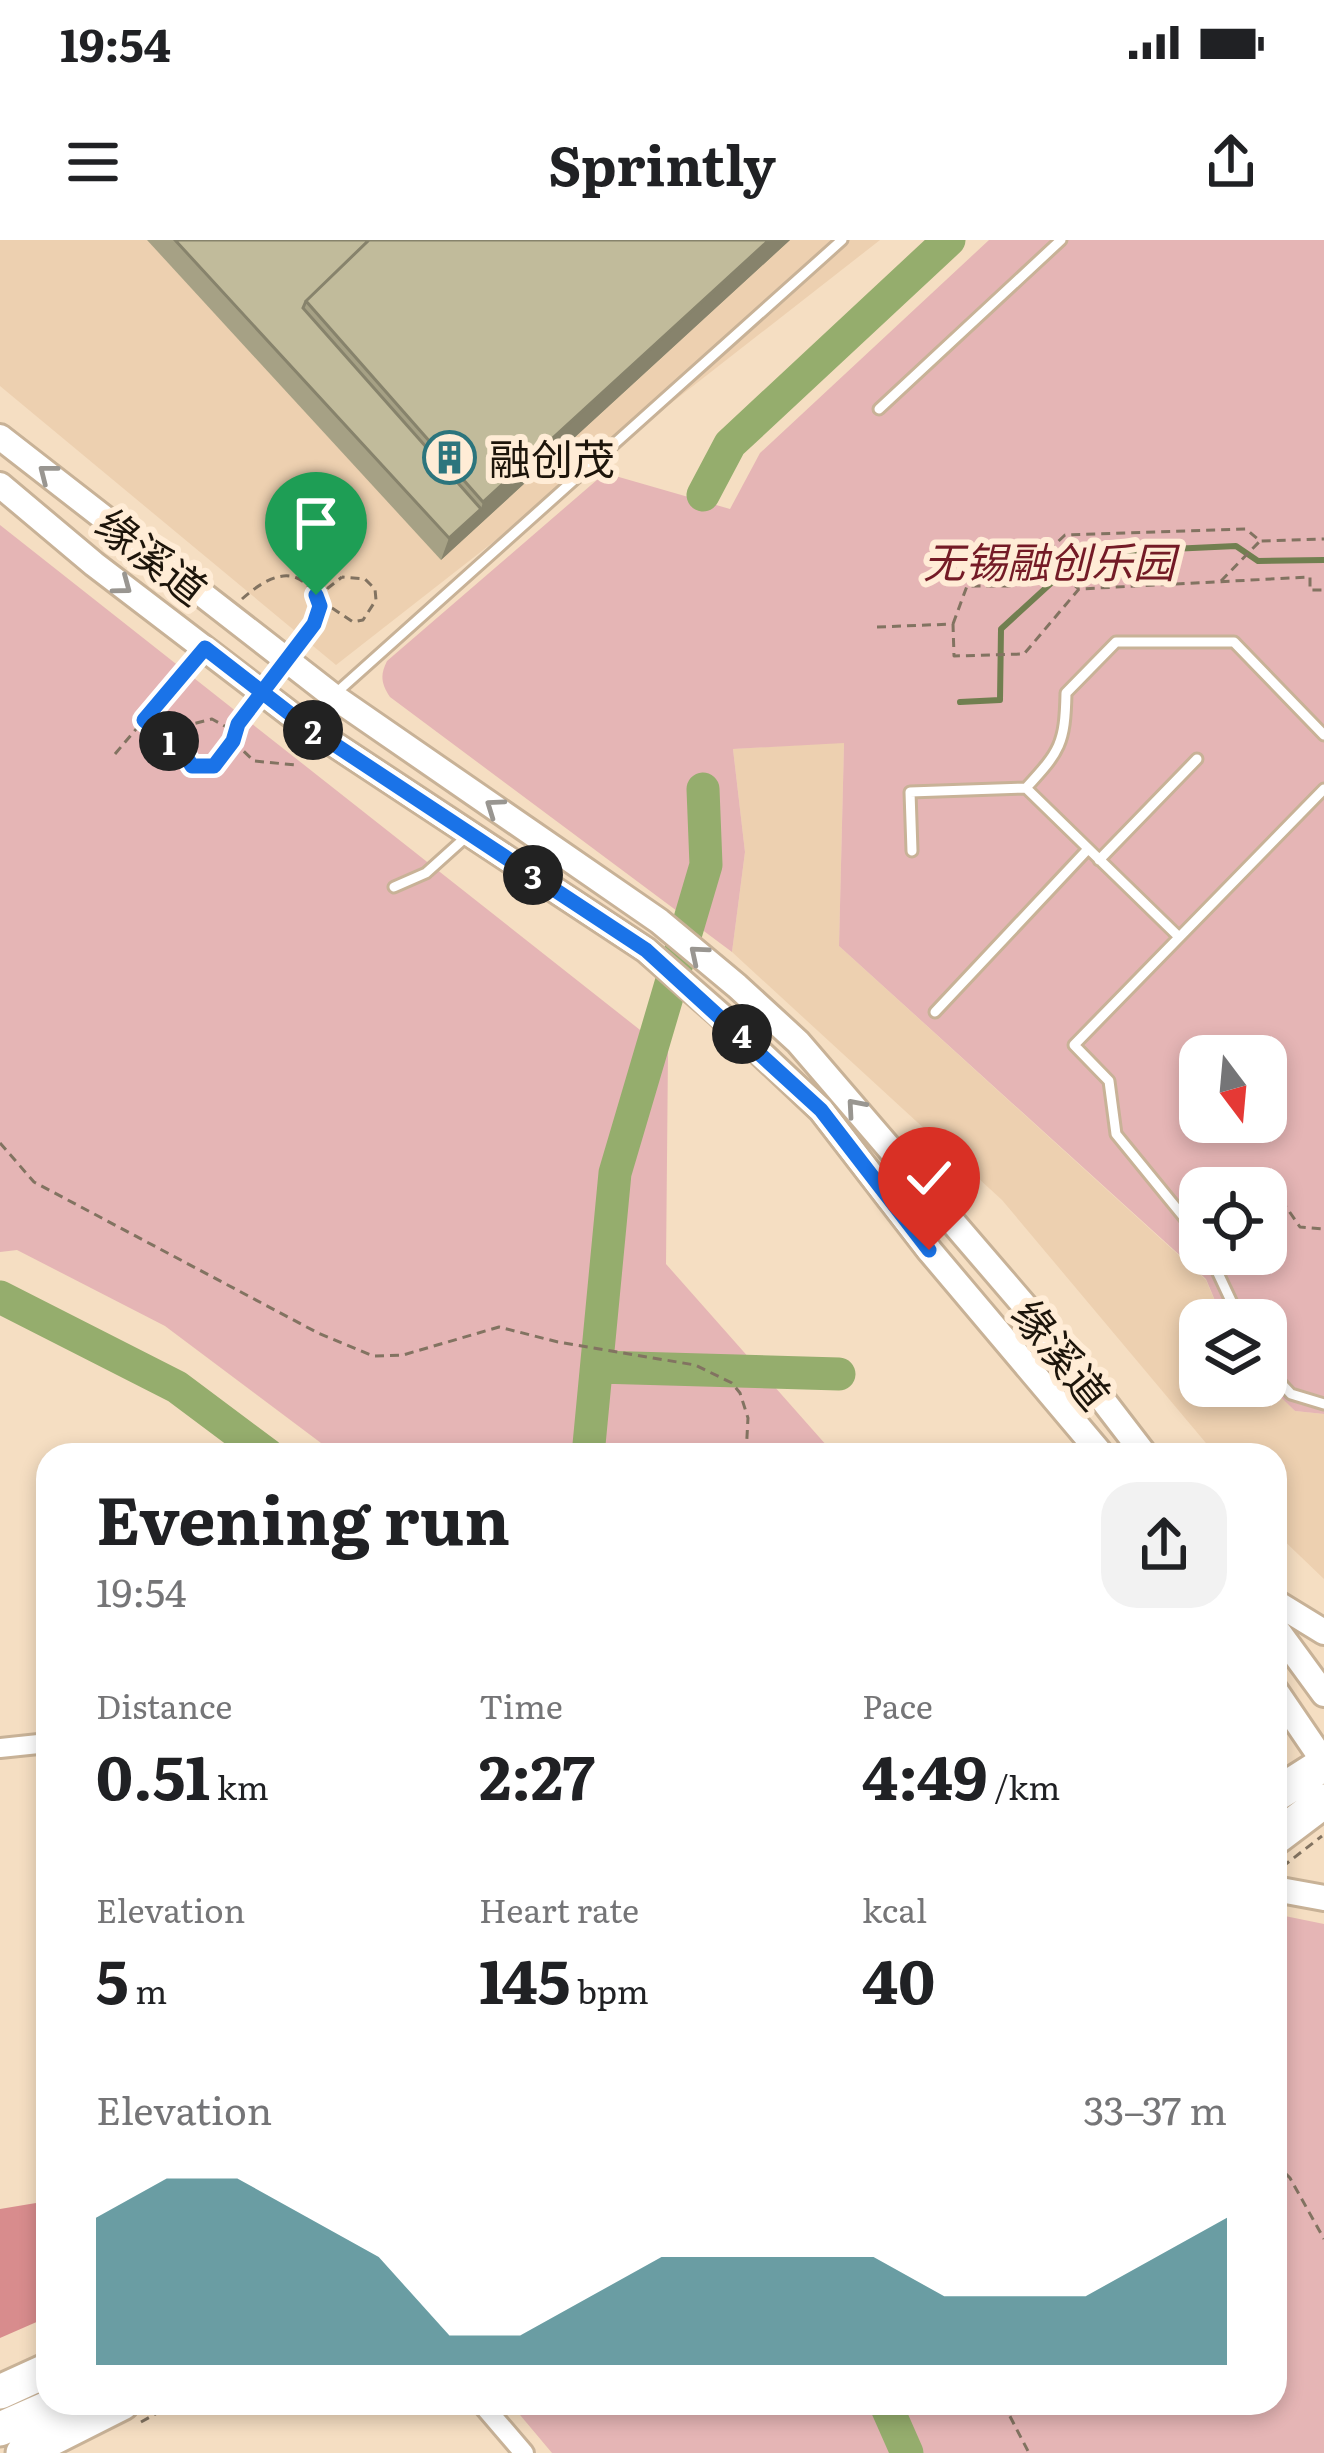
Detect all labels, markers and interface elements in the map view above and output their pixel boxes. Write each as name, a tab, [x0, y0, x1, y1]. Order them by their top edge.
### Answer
text: 19:54	[60, 9, 171, 76]
text: Sprintly	[548, 122, 776, 203]
icon: menu	[60, 129, 126, 195]
icon: share	[1198, 129, 1264, 195]
place label: 融创茂	[489, 426, 615, 488]
building icon: 融创茂	[422, 429, 478, 485]
one-way arrow	[38, 466, 60, 487]
pin	[265, 472, 367, 595]
icon: arrive	[283, 490, 349, 556]
street label: 缘溪道	[84, 492, 222, 618]
park label: 无锡融创乐园	[923, 529, 1180, 591]
one-way arrow	[109, 571, 131, 593]
pin: 2	[283, 700, 343, 760]
text: 2	[304, 705, 322, 754]
pin: 1	[139, 711, 199, 771]
text: 1	[162, 716, 176, 765]
one-way arrow	[485, 799, 507, 821]
pin: 3	[503, 845, 563, 905]
text: 3	[524, 850, 542, 899]
one-way arrow	[690, 946, 712, 968]
pin: 4	[712, 1004, 772, 1064]
text: 4	[732, 1009, 752, 1058]
north arrow	[1179, 1035, 1287, 1143]
map controls	[1179, 1035, 1287, 1407]
one-way arrow	[848, 1099, 869, 1121]
pin	[878, 1127, 980, 1250]
icon: check	[896, 1145, 962, 1211]
button: locate	[1179, 1167, 1287, 1275]
street label: 缘溪道	[999, 1285, 1127, 1421]
button: layers	[1179, 1299, 1287, 1407]
text: Evening run	[96, 1467, 510, 1565]
button: share	[1101, 1482, 1227, 1608]
text: 19:54	[96, 1561, 187, 1619]
text: Distance	[96, 1680, 232, 1729]
text: Time	[479, 1680, 563, 1729]
text: Pace	[862, 1680, 933, 1729]
text: 0.51	[96, 1729, 210, 1818]
text: 2:27	[479, 1729, 595, 1818]
text: 4:49	[862, 1729, 988, 1818]
text: km	[210, 1761, 269, 1810]
text: /km	[988, 1761, 1060, 1810]
text: Elevation	[96, 1884, 245, 1933]
text: Heart rate	[479, 1884, 639, 1933]
text: kcal	[862, 1884, 927, 1933]
text: 5	[96, 1933, 129, 2022]
text: 145	[479, 1933, 570, 2022]
text: 40	[862, 1933, 935, 2022]
text: m	[129, 1965, 167, 2014]
text: bpm	[570, 1965, 649, 2014]
text: Elevation	[96, 2079, 272, 2137]
text: 33–37 m	[1083, 2079, 1227, 2137]

